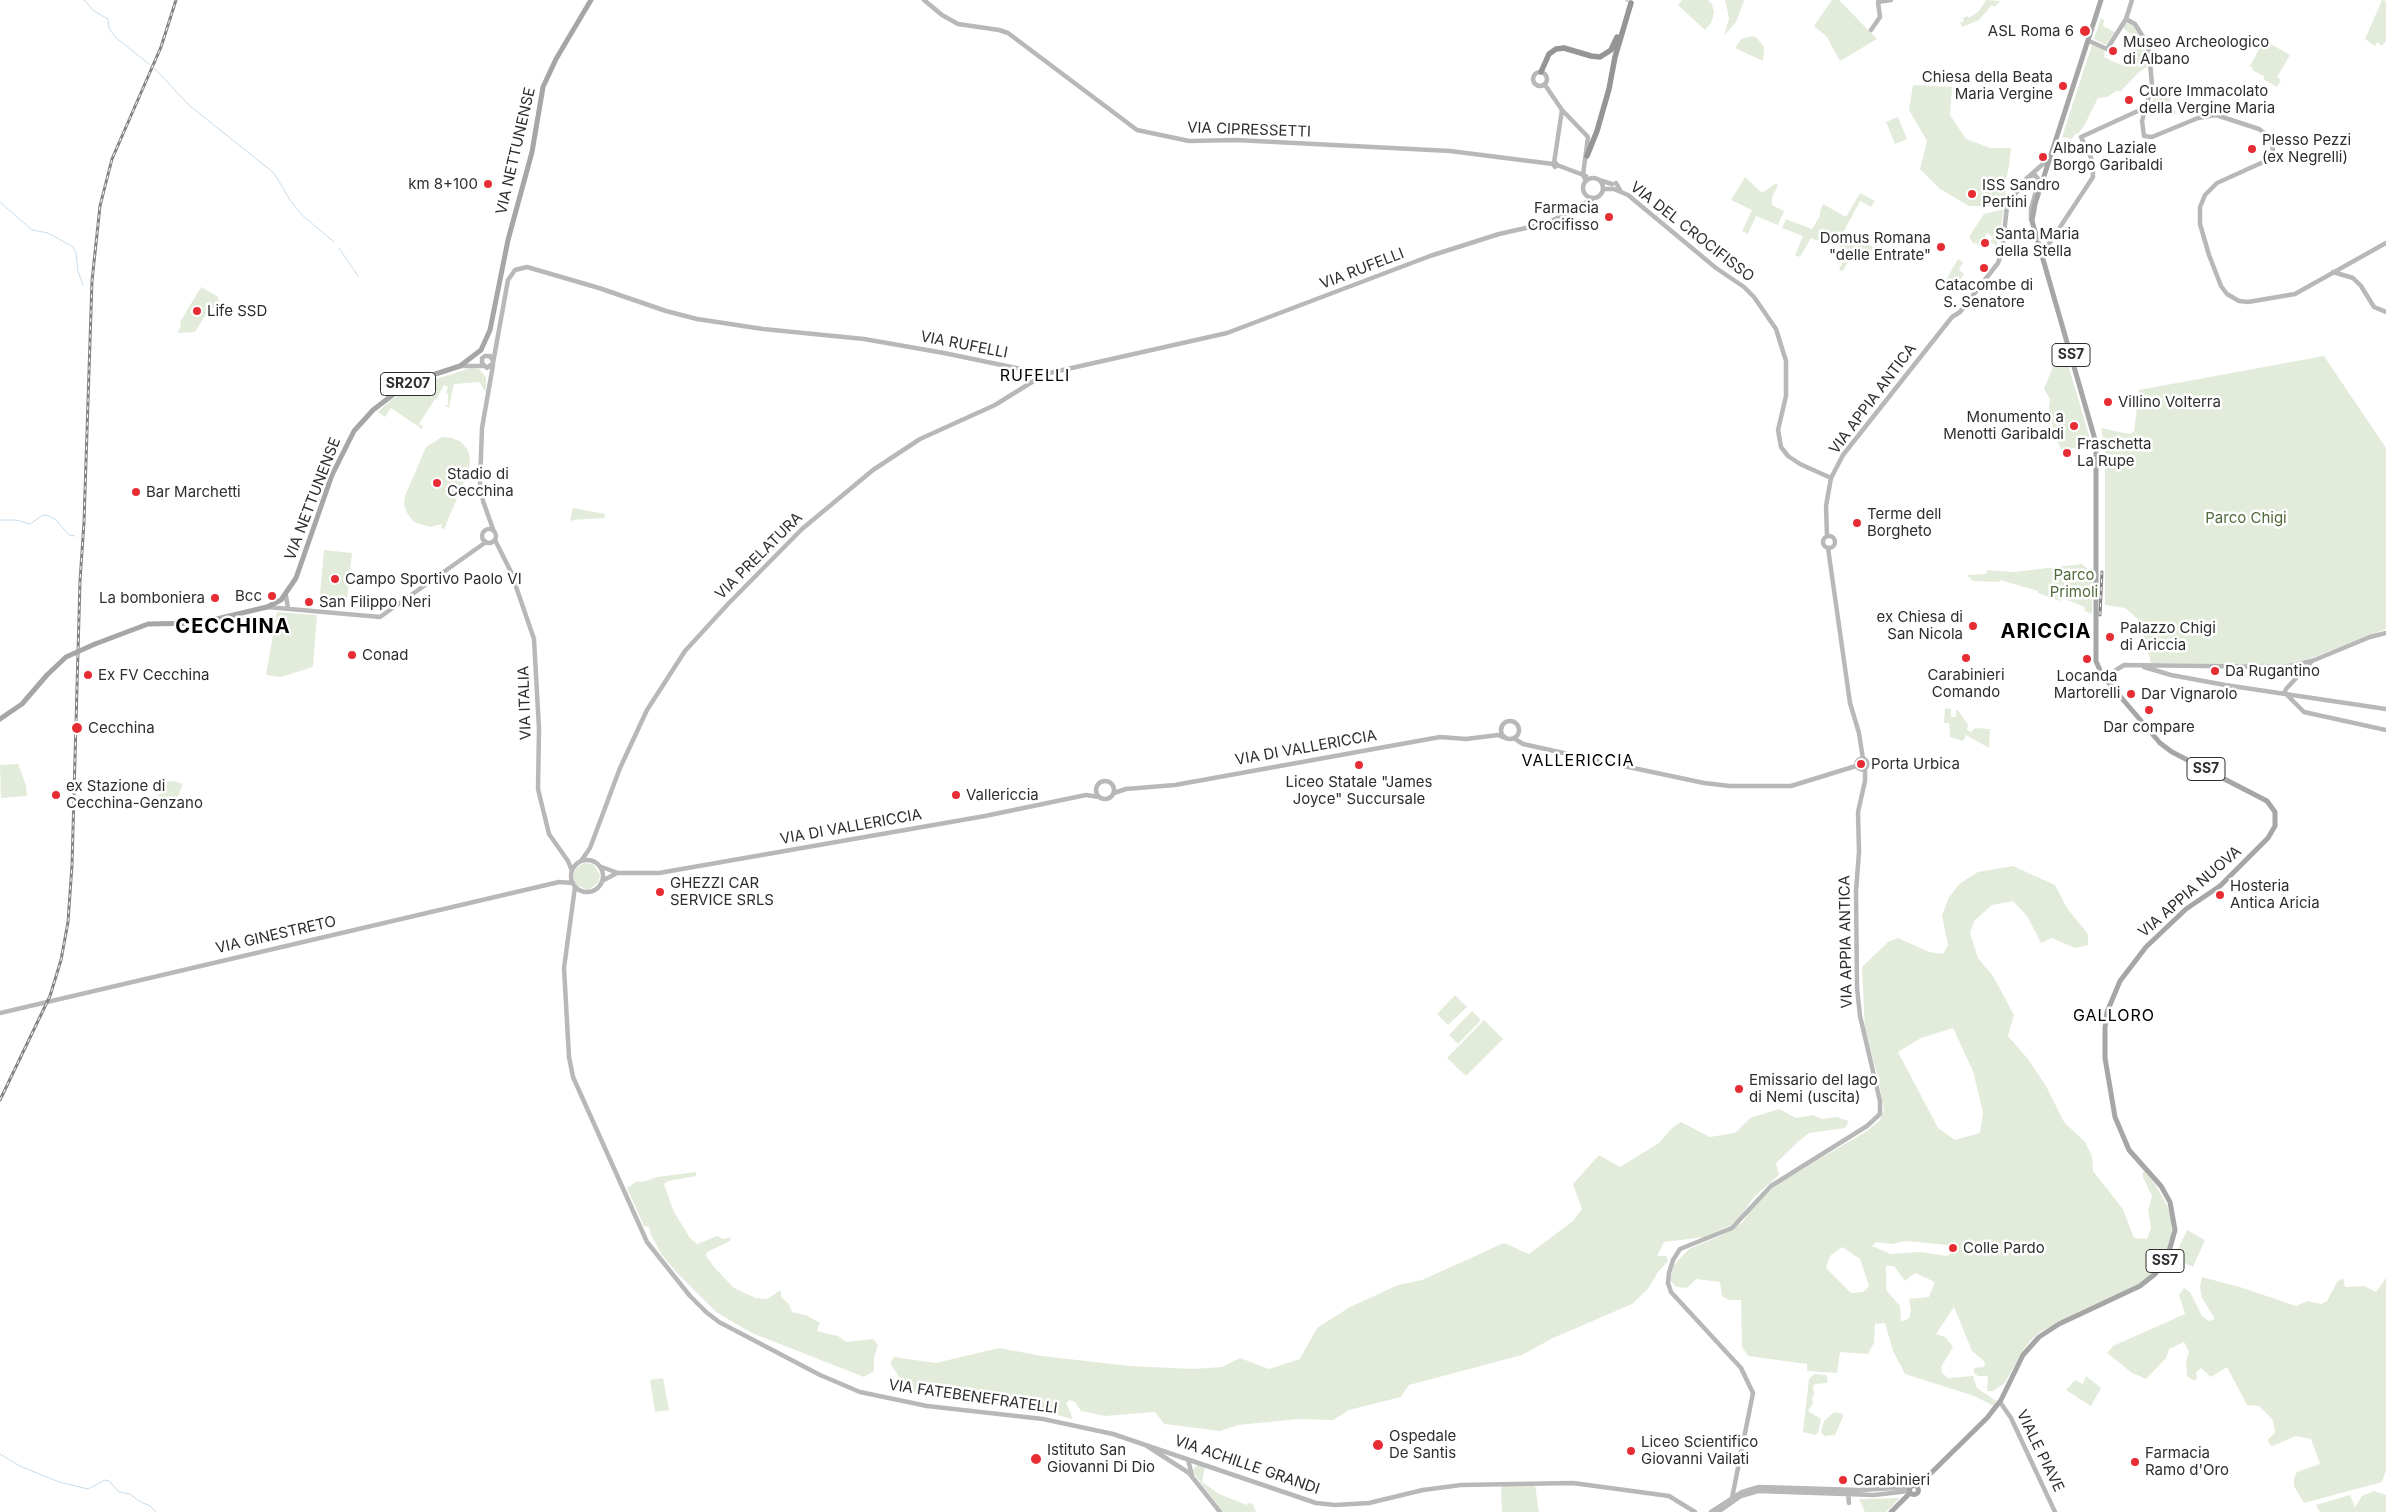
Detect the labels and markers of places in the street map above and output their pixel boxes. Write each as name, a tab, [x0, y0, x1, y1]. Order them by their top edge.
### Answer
place label: ASL Roma 6	[1988, 22, 2074, 40]
marker: ASL Roma 6	[2078, 24, 2092, 38]
place label: Museo Archeologico di Albano	[2123, 33, 2269, 68]
marker: Museo Archeologico di Albano	[2107, 45, 2119, 57]
place label: Chiesa della Beata Maria Vergine	[1922, 68, 2053, 103]
marker: Chiesa della Beata Maria Vergine	[2057, 80, 2069, 92]
place label: Cuore Immacolato della Vergine Maria	[2139, 82, 2275, 117]
marker: Cuore Immacolato della Vergine Maria	[2123, 94, 2135, 106]
place label: Plesso Pezzi (ex Negrelli)	[2262, 131, 2351, 166]
place label: Albano Laziale Borgo Garibaldi	[2053, 139, 2163, 174]
marker: Plesso Pezzi (ex Negrelli)	[2246, 143, 2258, 155]
marker: Albano Laziale Borgo Garibaldi	[2037, 151, 2049, 163]
place label: km 8+100	[408, 175, 478, 193]
place label: ISS Sandro Pertini	[1982, 176, 2060, 211]
marker: km 8+100	[482, 178, 494, 190]
marker: ISS Sandro Pertini	[1966, 188, 1978, 200]
place label: Farmacia Crocifisso	[1527, 199, 1599, 234]
marker: Farmacia Crocifisso	[1603, 211, 1615, 223]
place label: Santa Maria della Stella	[1995, 225, 2079, 260]
place label: Domus Romana "delle Entrate"	[1820, 229, 1931, 264]
marker: Santa Maria della Stella	[1979, 237, 1991, 249]
marker: Domus Romana "delle Entrate"	[1935, 241, 1947, 253]
marker: Catacombe di S. Senatore	[1978, 262, 1990, 274]
place label: Catacombe di S. Senatore	[1935, 276, 2033, 311]
place label: Life SSD	[207, 302, 267, 320]
marker: Life SSD	[191, 305, 203, 317]
place label: Villino Volterra	[2118, 393, 2221, 411]
marker: Villino Volterra	[2102, 396, 2114, 408]
place label: Monumento a Menotti Garibaldi	[1943, 408, 2064, 443]
marker: Monumento a Menotti Garibaldi	[2068, 420, 2080, 432]
place label: Fraschetta La Rupe	[2077, 435, 2152, 470]
marker: Fraschetta La Rupe	[2061, 447, 2073, 459]
place label: Stadio di Cecchina	[447, 465, 514, 500]
marker: Stadio di Cecchina	[431, 477, 443, 489]
place label: Bar Marchetti	[146, 483, 241, 501]
marker: Bar Marchetti	[130, 486, 142, 498]
place label: Terme dell Borgheto	[1867, 505, 1941, 540]
marker: Terme dell Borgheto	[1851, 517, 1863, 529]
place label: Campo Sportivo Paolo VI	[345, 570, 522, 588]
marker: Campo Sportivo Paolo VI	[329, 573, 341, 585]
place label: Bcc	[235, 587, 262, 605]
place label: La bomboniera	[99, 589, 205, 607]
marker: Bcc	[266, 590, 278, 602]
marker: La bomboniera	[209, 592, 221, 604]
place label: San Filippo Neri	[319, 593, 431, 611]
marker: San Filippo Neri	[303, 596, 315, 608]
place label: ex Chiesa di San Nicola	[1877, 608, 1963, 643]
place label: Palazzo Chigi di Ariccia	[2120, 619, 2216, 654]
marker: ex Chiesa di San Nicola	[1967, 620, 1979, 632]
marker: Palazzo Chigi di Ariccia	[2104, 631, 2116, 643]
place label: Conad	[362, 646, 408, 664]
marker: Conad	[346, 649, 358, 661]
marker: Carabinieri Comando	[1960, 652, 1972, 664]
marker: Locanda Martorelli	[2081, 653, 2093, 665]
place label: Da Rugantino	[2225, 662, 2320, 680]
marker: Da Rugantino	[2209, 665, 2221, 677]
place label: Ex FV Cecchina	[98, 666, 209, 684]
place label: Carabinieri Comando	[1927, 666, 2005, 701]
place label: Locanda Martorelli	[2054, 667, 2120, 702]
marker: Ex FV Cecchina	[82, 669, 94, 681]
place label: Dar Vignarolo	[2141, 685, 2238, 703]
marker: Dar Vignarolo	[2125, 688, 2137, 700]
marker: Dar compare	[2143, 704, 2155, 716]
place label: Dar compare	[2103, 718, 2195, 736]
place label: Cecchina	[88, 719, 155, 737]
marker: Cecchina	[70, 721, 84, 735]
place label: Porta Urbica	[1871, 755, 1960, 773]
marker: Porta Urbica	[1855, 758, 1867, 770]
marker: Liceo Statale "James Joyce" Succursale	[1353, 759, 1365, 771]
place label: Liceo Statale "James Joyce" Succursale	[1286, 773, 1432, 808]
place label: ex Stazione di Cecchina-Genzano	[66, 777, 203, 812]
place label: Vallericcia	[966, 786, 1039, 804]
marker: ex Stazione di Cecchina-Genzano	[50, 789, 62, 801]
marker: Vallericcia	[950, 789, 962, 801]
place label: GHEZZI CAR SERVICE SRLS	[670, 874, 774, 909]
place label: Hosteria Antica Aricia	[2230, 877, 2320, 912]
marker: GHEZZI CAR SERVICE SRLS	[654, 886, 666, 898]
marker: Hosteria Antica Aricia	[2214, 889, 2226, 901]
place label: Emissario del lago di Nemi (uscita)	[1749, 1071, 1878, 1106]
marker: Emissario del lago di Nemi (uscita)	[1733, 1083, 1745, 1095]
place label: Colle Pardo	[1963, 1239, 2045, 1257]
marker: Colle Pardo	[1947, 1242, 1959, 1254]
place label: Ospedale De Santis	[1389, 1427, 1456, 1462]
place label: Liceo Scientifico Giovanni Vailati	[1641, 1433, 1758, 1468]
marker: Ospedale De Santis	[1371, 1438, 1385, 1452]
place label: Istituto San Giovanni Di Dio	[1047, 1441, 1155, 1476]
place label: Farmacia Ramo d'Oro	[2145, 1444, 2229, 1479]
marker: Liceo Scientifico Giovanni Vailati	[1625, 1445, 1637, 1457]
marker: Istituto San Giovanni Di Dio	[1029, 1452, 1043, 1466]
marker: Farmacia Ramo d'Oro	[2129, 1456, 2141, 1468]
place label: Carabinieri	[1853, 1471, 1930, 1489]
marker: Carabinieri	[1837, 1474, 1849, 1486]

